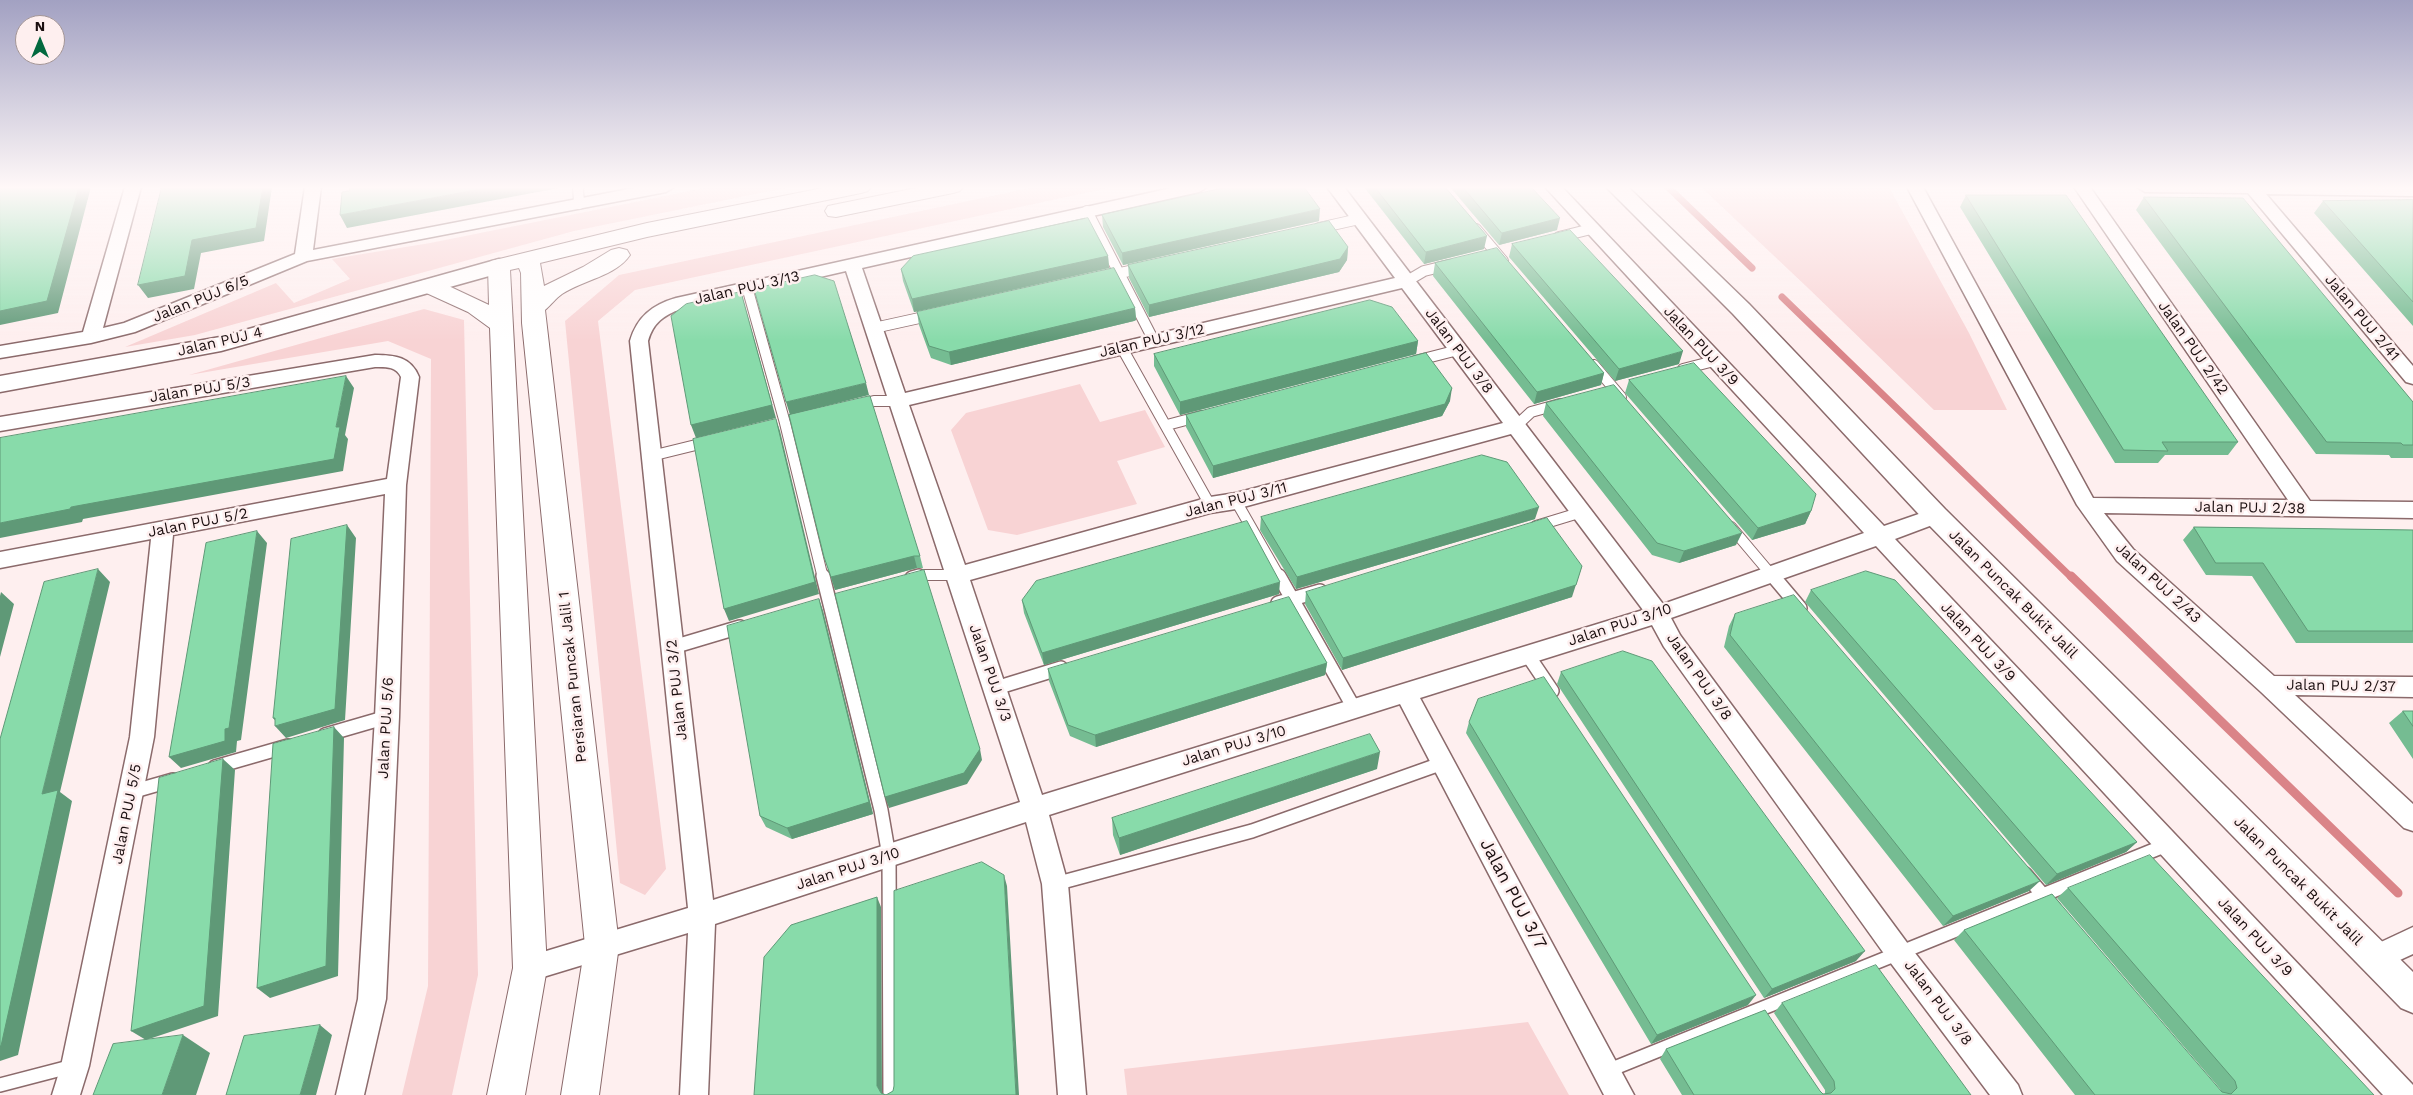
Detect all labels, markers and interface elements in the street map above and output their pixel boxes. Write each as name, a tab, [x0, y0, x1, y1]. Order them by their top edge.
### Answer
north arrow	[15, 15, 65, 65]
text: N	[35, 18, 45, 34]
street label: Jalan PUJ 3/13	[693, 267, 801, 309]
street label: Jalan PUJ 2/41	[2321, 271, 2403, 365]
street label: Jalan PUJ 6/5	[150, 272, 252, 326]
street label: Jalan PUJ 2/42	[2154, 298, 2232, 398]
street label: Jalan PUJ 3/9	[1660, 303, 1742, 389]
street label: Jalan PUJ 3/8	[1421, 305, 1497, 397]
street label: Jalan PUJ 3/12	[1098, 320, 1206, 362]
street label: Jalan PUJ 4	[176, 323, 264, 361]
street label: Jalan PUJ 5/3	[148, 373, 252, 407]
street label: Jalan PUJ 3/11	[1183, 479, 1289, 521]
street label: Jalan PUJ 2/38	[2194, 498, 2306, 518]
street label: Jalan PUJ 5/2	[146, 504, 250, 542]
street label: Jalan Puncak Bukit Jalil	[1945, 526, 2081, 662]
street label: Jalan PUJ 2/43	[2112, 539, 2204, 627]
street label: Persiaran Puncak Jalil 1	[555, 591, 591, 763]
street label: Jalan PUJ 3/9	[1937, 599, 2019, 685]
street label: Jalan PUJ 3/10	[1566, 600, 1674, 650]
street label: Jalan PUJ 3/3	[965, 622, 1015, 724]
street label: Jalan PUJ 3/8	[1662, 630, 1736, 724]
street label: Jalan PUJ 3/2	[663, 639, 691, 741]
street label: Jalan PUJ 2/37	[2286, 676, 2396, 696]
street label: Jalan PUJ 5/6	[374, 677, 398, 779]
street label: Jalan PUJ 3/10	[1180, 722, 1288, 770]
street label: Jalan PUJ 5/5	[108, 762, 146, 866]
street label: Jalan Puncak Bukit Jalil	[2230, 813, 2366, 949]
street label: Jalan PUJ 3/7	[1475, 835, 1551, 953]
street label: Jalan PUJ 3/10	[794, 844, 902, 894]
street label: Jalan PUJ 3/9	[2214, 894, 2296, 980]
street label: Jalan PUJ 3/8	[1900, 957, 1976, 1049]

